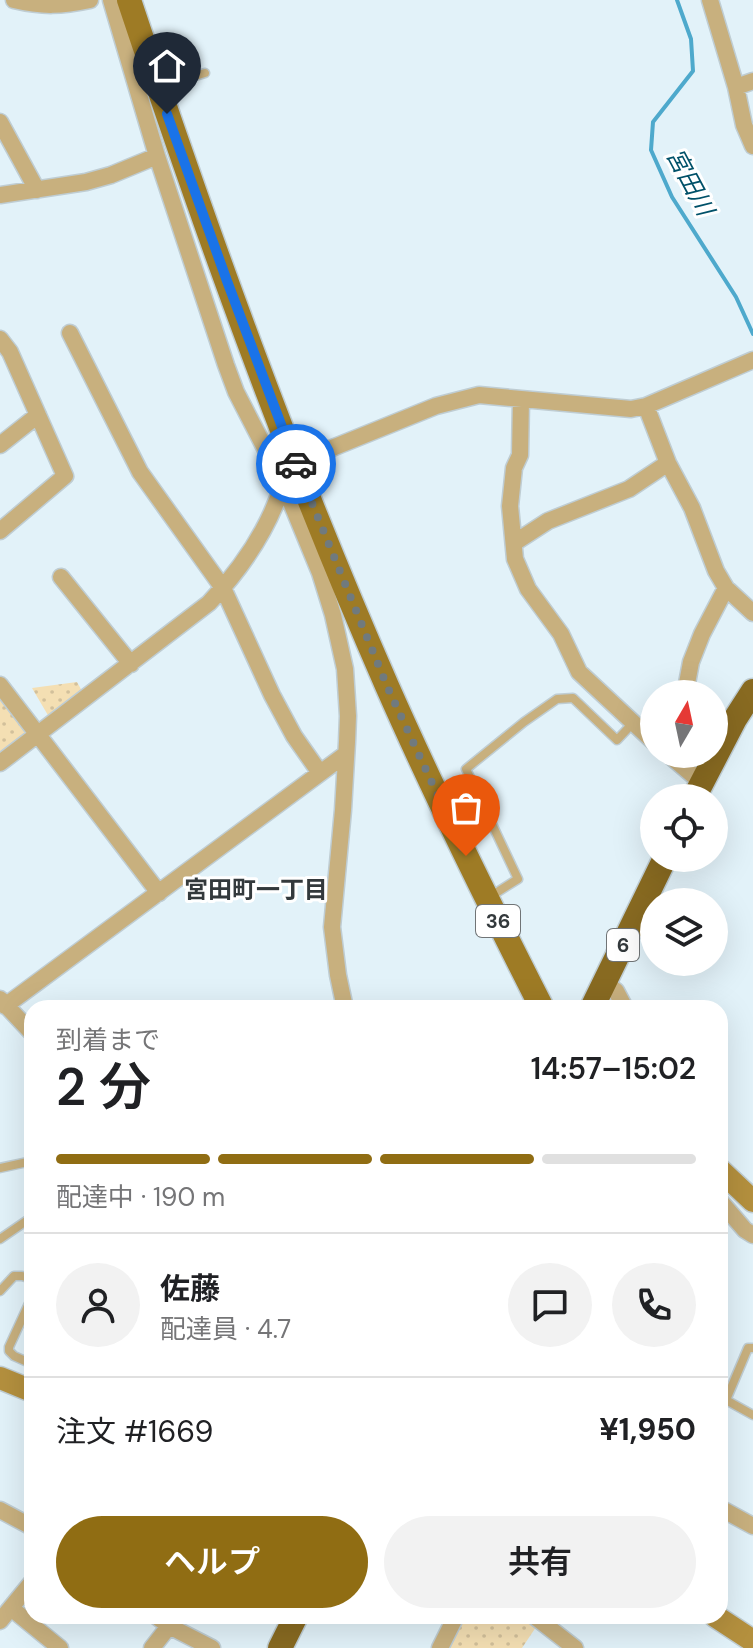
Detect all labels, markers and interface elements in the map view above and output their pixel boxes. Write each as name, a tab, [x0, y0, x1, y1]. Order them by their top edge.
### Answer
pin	[133, 32, 201, 114]
icon: home	[145, 44, 189, 88]
water label: 宮田川	[660, 143, 722, 223]
courier	[256, 424, 336, 504]
icon: car	[274, 442, 318, 486]
north arrow	[640, 680, 728, 768]
map controls	[640, 680, 728, 976]
pin	[432, 774, 500, 856]
button: locate	[640, 784, 728, 872]
icon: bag	[444, 786, 488, 830]
district label: 宮田町一丁目	[184, 874, 328, 905]
button: layers	[640, 888, 728, 976]
road number: 36	[476, 905, 520, 937]
road number: 6	[607, 929, 639, 961]
text: 到着まで	[56, 1023, 160, 1057]
text: 14:57–15:02	[531, 1049, 696, 1088]
text: 2 分	[56, 1053, 151, 1121]
text: 配達中 · 190 m	[56, 1180, 225, 1214]
button: person	[56, 1263, 140, 1347]
button: chat	[508, 1263, 592, 1347]
button: phone	[612, 1263, 696, 1347]
text: 佐藤	[160, 1269, 220, 1308]
text: 配達員 · 4.7	[160, 1312, 291, 1346]
text: ¥1,950	[599, 1410, 696, 1449]
text: 注文 #1669	[56, 1412, 213, 1451]
button: ヘルプ	[56, 1516, 368, 1608]
button: 共有	[384, 1516, 696, 1608]

